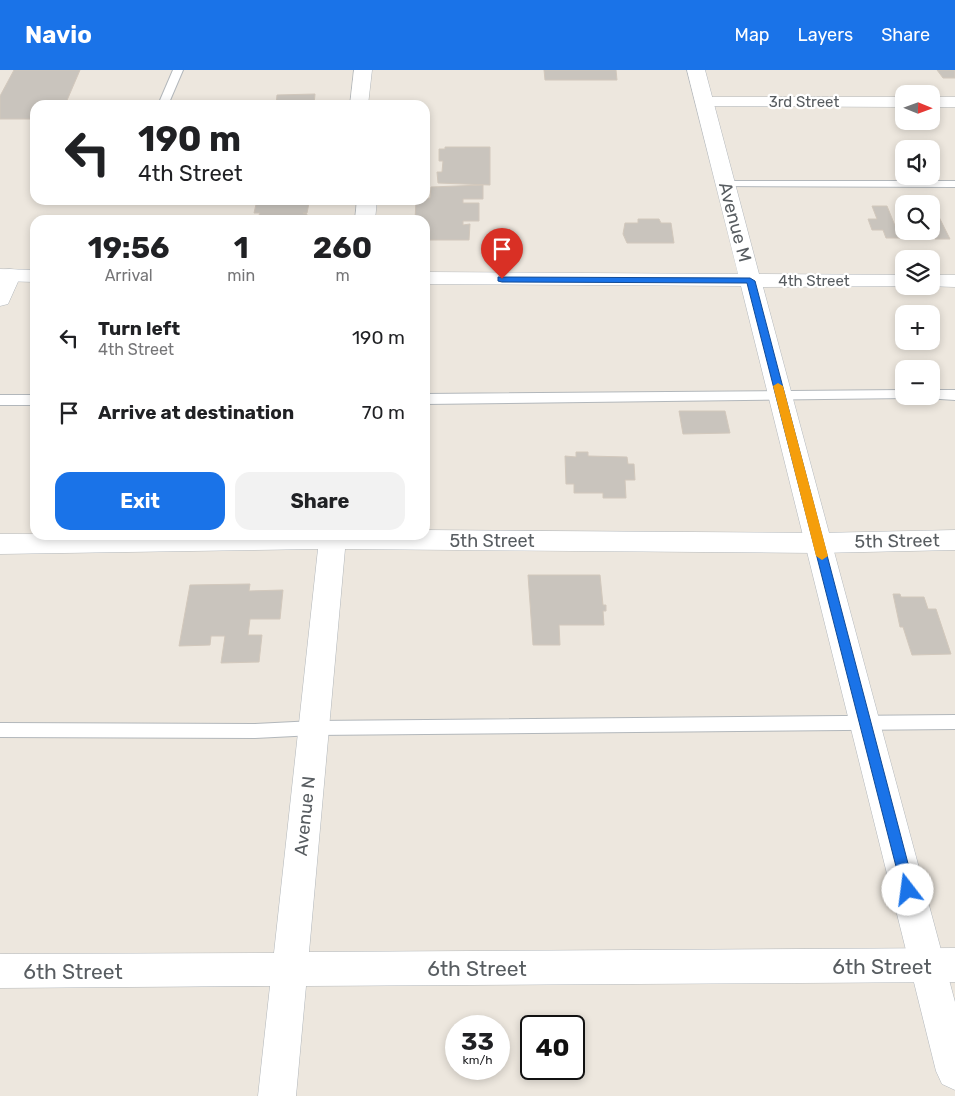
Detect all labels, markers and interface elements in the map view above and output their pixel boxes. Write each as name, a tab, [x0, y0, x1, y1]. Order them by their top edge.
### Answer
text: Navio	[25, 21, 92, 49]
text: Map	[735, 24, 770, 46]
text: Layers	[798, 24, 853, 46]
text: Share	[881, 24, 930, 46]
north arrow	[895, 85, 940, 130]
map controls	[895, 85, 940, 405]
street label: 3rd Street	[769, 93, 839, 111]
text: 190 m	[138, 118, 241, 160]
icon: left	[55, 120, 120, 185]
button: sound	[895, 140, 940, 185]
text: 4th Street	[138, 160, 243, 187]
street label: Avenue M	[714, 180, 756, 264]
button: search	[895, 195, 940, 240]
pin	[481, 228, 523, 279]
text: 19:56	[88, 230, 170, 266]
text: 1	[234, 230, 249, 266]
text: 260	[313, 230, 372, 266]
icon: arrive	[488, 235, 516, 263]
button: layers	[895, 250, 940, 295]
text: Arrival	[105, 266, 153, 285]
text: min	[227, 266, 255, 285]
text: m	[335, 266, 350, 285]
street label: 4th Street	[778, 272, 850, 290]
button: +	[895, 305, 940, 350]
text: Turn left	[98, 317, 180, 340]
icon: left	[55, 324, 83, 352]
text: 190 m	[352, 326, 405, 349]
text: 4th Street	[98, 340, 174, 359]
button: −	[895, 360, 940, 405]
icon: arrive	[55, 399, 83, 427]
text: Arrive at destination	[98, 401, 294, 424]
text: 70 m	[362, 401, 405, 424]
button: Exit	[55, 472, 225, 530]
button: Share	[235, 472, 405, 530]
street label: 5th Street	[854, 529, 940, 553]
street label: 5th Street	[449, 530, 535, 552]
street label: Avenue N	[290, 775, 320, 857]
position arrow	[881, 863, 933, 915]
street label: 6th Street	[832, 954, 932, 979]
street label: 6th Street	[427, 956, 527, 981]
street label: 6th Street	[23, 959, 123, 984]
speed limit sign: 40	[520, 1015, 585, 1080]
text: 33	[461, 1027, 494, 1056]
text: km/h	[463, 1053, 492, 1067]

